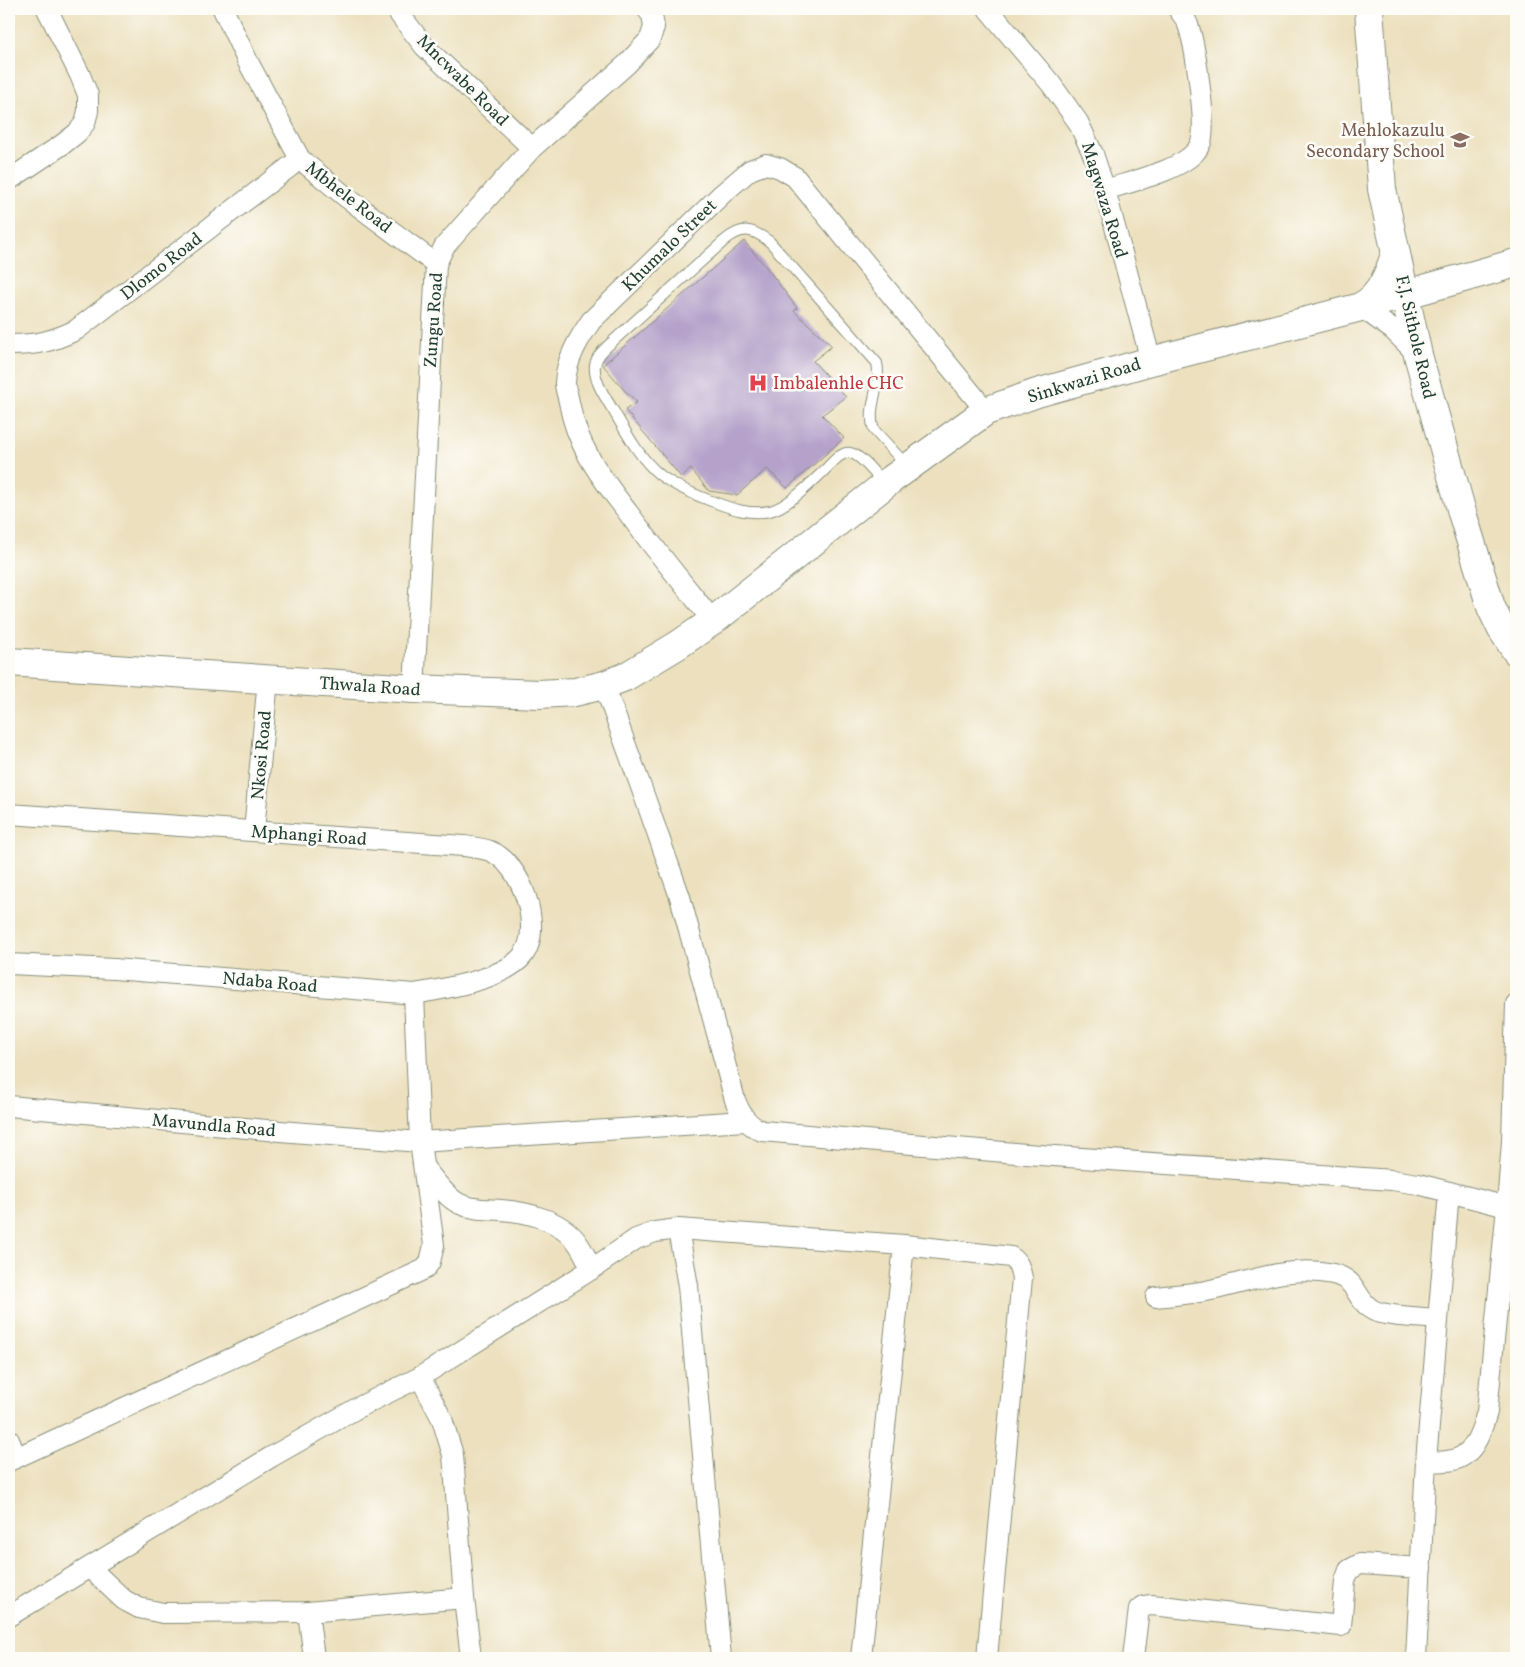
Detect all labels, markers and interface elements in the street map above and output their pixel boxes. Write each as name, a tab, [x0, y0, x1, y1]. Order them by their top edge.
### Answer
street label: Mncwabe Road	[410, 29, 514, 133]
place label: Mehlokazulu Secondary School	[1306, 119, 1445, 165]
school or university icon: Mehlokazulu Secondary School	[1449, 129, 1471, 151]
street label: Magwaza Road	[1074, 139, 1133, 261]
street label: Mbhele Road	[299, 156, 397, 240]
street label: Khumalo Street	[617, 194, 723, 298]
street label: Dlomo Road	[116, 227, 208, 307]
street label: Zungu Road	[419, 271, 450, 369]
street label: F.J. Sithole Road	[1388, 273, 1441, 402]
street label: Sinkwazi Road	[1025, 352, 1144, 411]
hospital icon: Imbalenhle CHC	[747, 372, 769, 394]
place label: Imbalenhle CHC	[773, 372, 904, 397]
street label: Thwala Road	[318, 671, 421, 704]
street label: Nkosi Road	[246, 709, 279, 801]
street label: Mphangi Road	[250, 820, 368, 853]
street label: Ndaba Road	[221, 967, 319, 1000]
street label: Mavundla Road	[151, 1109, 277, 1144]

